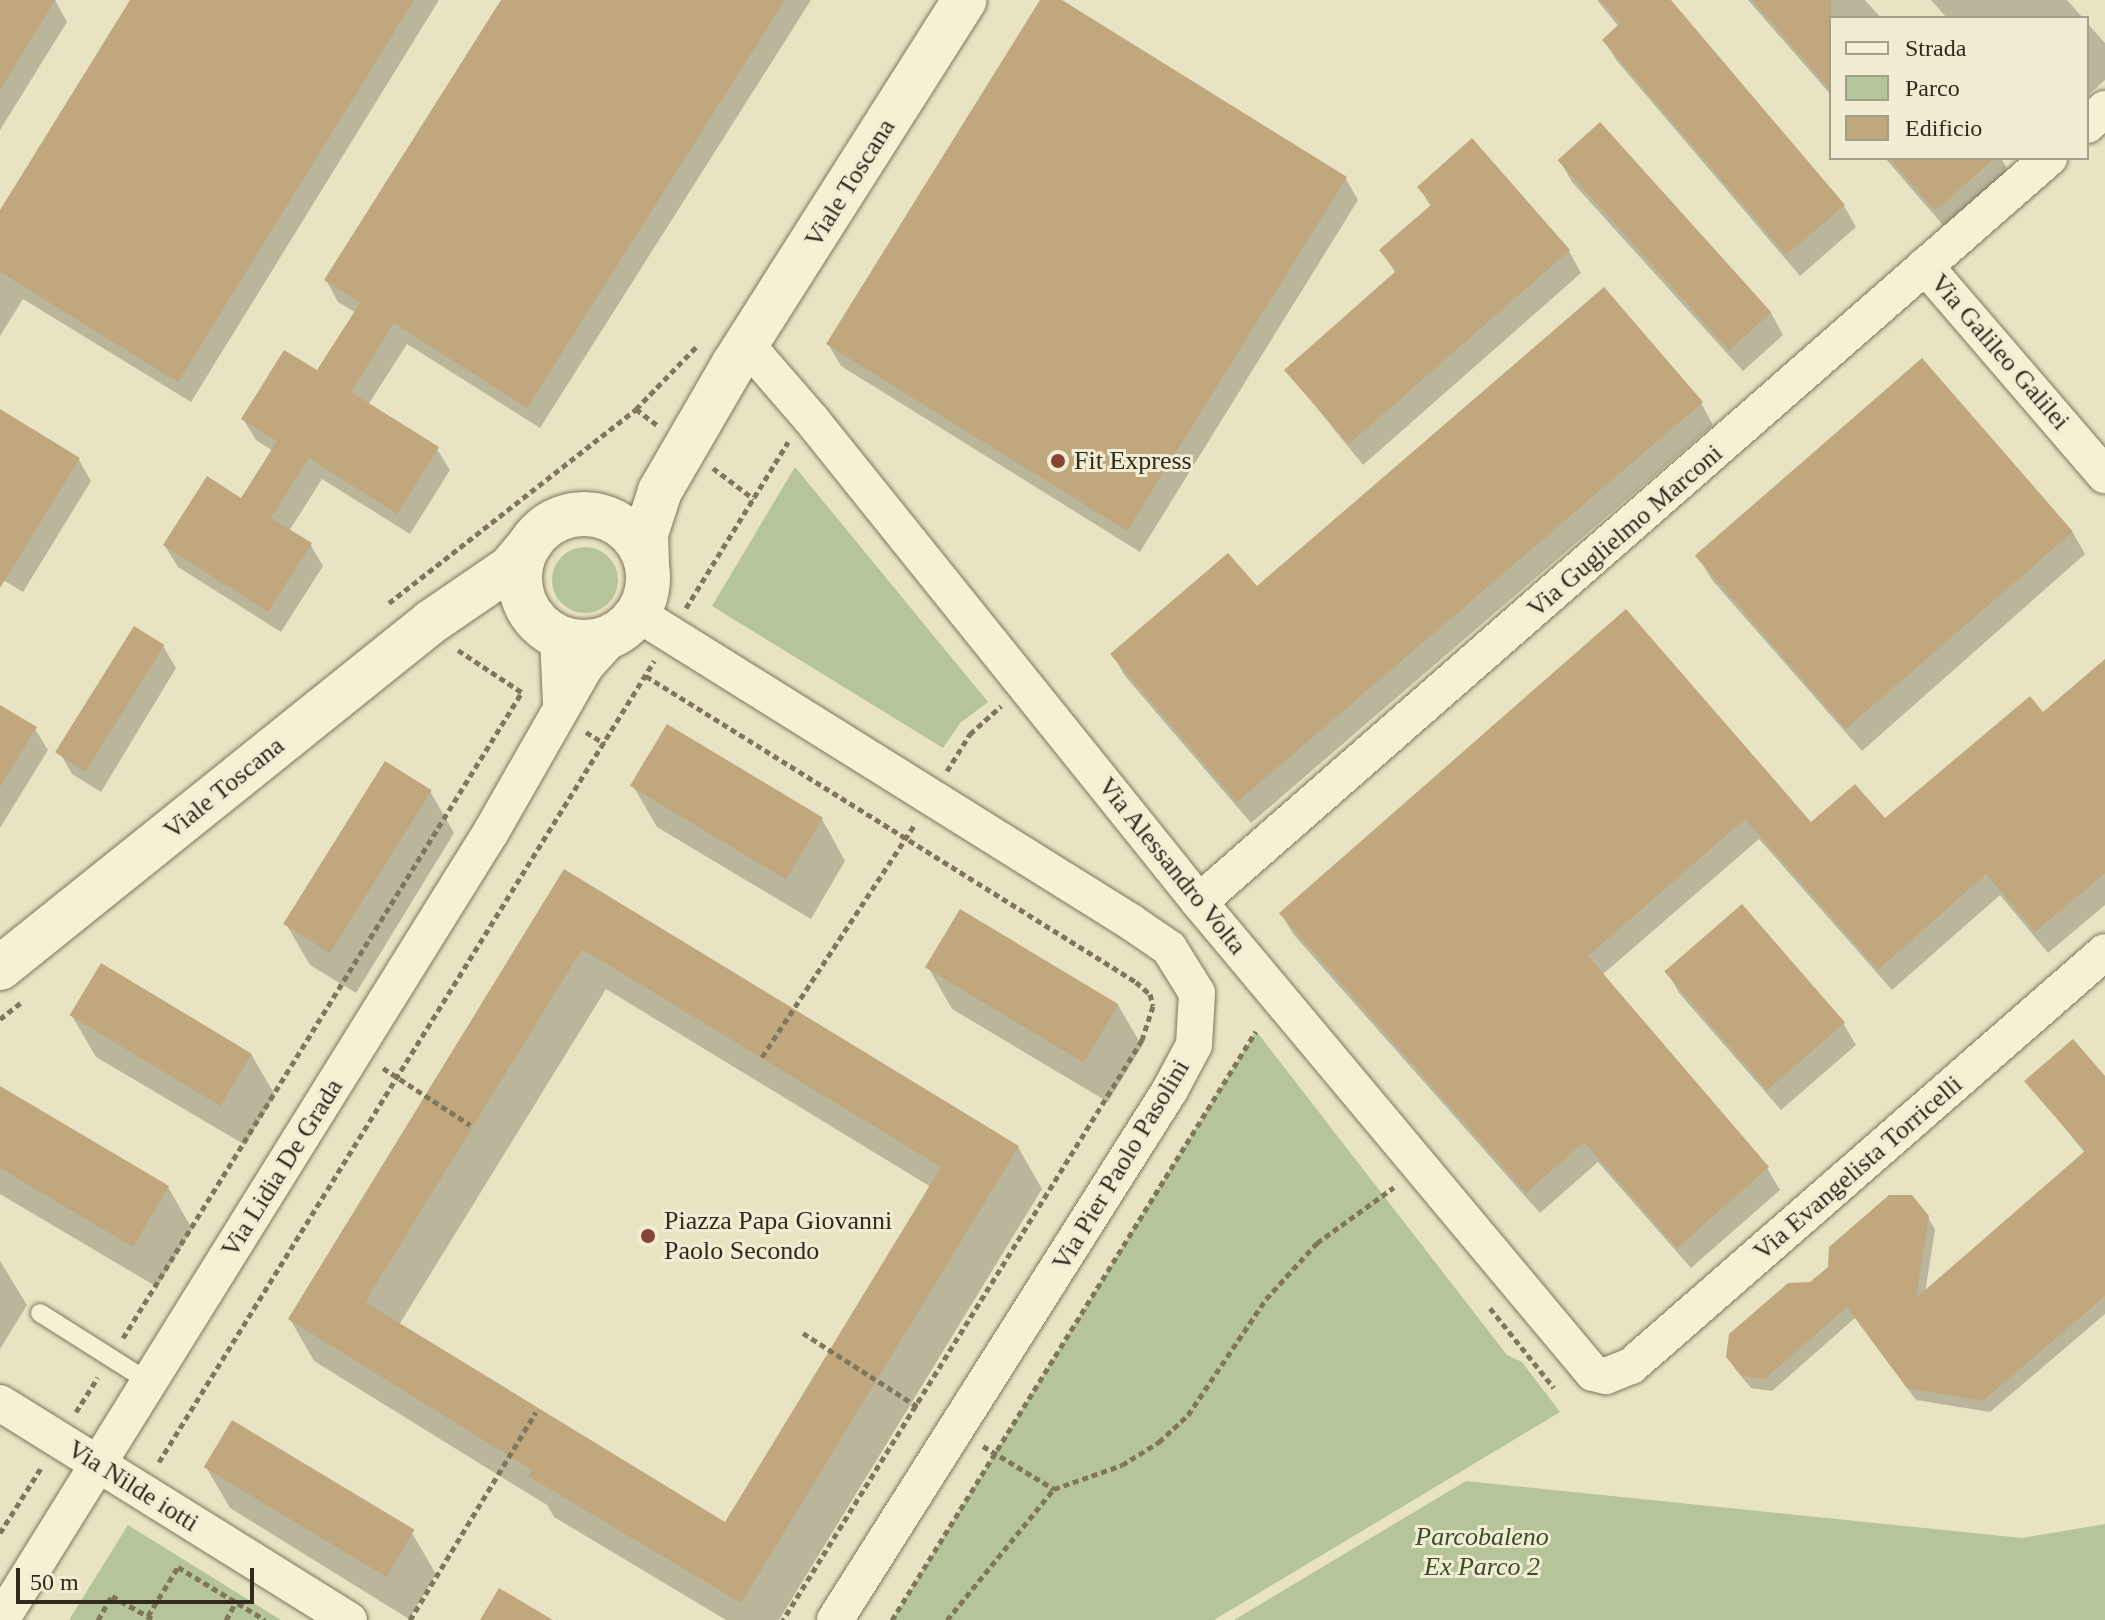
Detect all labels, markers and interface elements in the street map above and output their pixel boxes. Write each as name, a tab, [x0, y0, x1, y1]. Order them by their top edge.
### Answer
legend	[1829, 16, 2089, 160]
text: Strada	[1905, 35, 1966, 61]
text: Parco	[1905, 75, 1960, 101]
street label: Viale Toscana	[798, 113, 902, 253]
text: Edificio	[1905, 115, 1982, 141]
street label: Via Galileo Galilei	[1924, 268, 2076, 436]
street label: Via Guglielmo Marconi	[1521, 438, 1729, 624]
place label: Fit Express	[1074, 445, 1192, 477]
marker: Fit Express	[1049, 452, 1067, 470]
street label: Viale Toscana	[157, 730, 291, 846]
street label: Via Alessandro Volta	[1091, 771, 1253, 961]
street label: Via Pier Paolo Pasolini	[1046, 1054, 1196, 1276]
street label: Via Evangelista Torricelli	[1747, 1069, 1969, 1267]
street label: Via Lidia De Grada	[215, 1073, 349, 1263]
place label: Piazza Papa Giovanni Paolo Secondo	[664, 1205, 892, 1266]
marker: Piazza Papa Giovanni Paolo Secondo	[639, 1227, 657, 1245]
street label: Via Nilde iotti	[62, 1433, 204, 1539]
park label: Parcobaleno Ex Parco 2	[1415, 1521, 1549, 1582]
scale bar	[20, 1552, 258, 1602]
text: 50 m	[30, 1569, 79, 1595]

